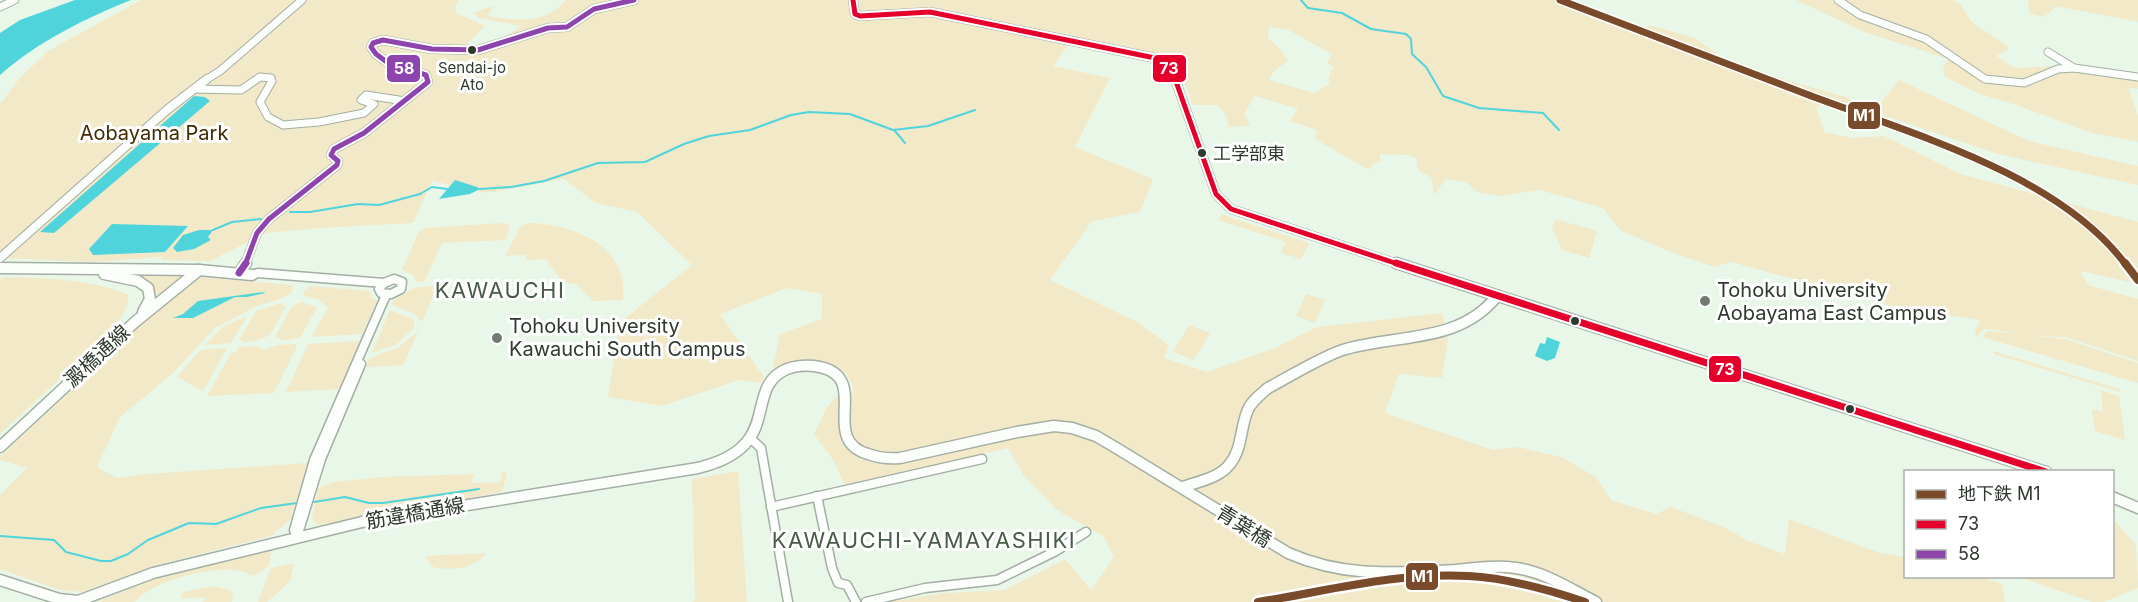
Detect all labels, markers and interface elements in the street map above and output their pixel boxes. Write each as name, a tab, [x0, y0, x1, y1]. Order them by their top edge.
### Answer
marker: Sendai-jo Ato	[466, 44, 478, 56]
line badge: 58	[386, 54, 421, 83]
line badge: 73	[1152, 54, 1187, 83]
text: 58	[394, 58, 414, 78]
place label: Sendai-jo Ato	[438, 58, 506, 94]
text: 73	[1159, 58, 1179, 78]
line badge: M1	[1847, 101, 1881, 130]
text: M1	[1853, 105, 1875, 125]
park label: Aobayama Park	[80, 121, 228, 145]
place label: 工学部東	[1213, 143, 1285, 164]
marker: 工学部東	[1196, 147, 1208, 159]
district label: KAWAUCHI	[435, 277, 565, 303]
place label: Tohoku University Aobayama East Campus	[1717, 278, 1947, 325]
marker: Tohoku University Aobayama East Campus	[1698, 294, 1712, 308]
place label: Tohoku University Kawauchi South Campus	[509, 314, 745, 361]
unlabelled marker	[1569, 315, 1581, 327]
street label: 澱橋通線	[60, 320, 134, 392]
marker: Tohoku University Kawauchi South Campus	[490, 331, 504, 345]
line badge: 73	[1708, 355, 1742, 383]
text: 73	[1715, 359, 1735, 379]
unlabelled marker	[1844, 403, 1856, 415]
legend	[1904, 470, 2114, 578]
text: 地下鉄 M1	[1958, 483, 2041, 504]
street label: 筋違橋通線	[364, 492, 466, 534]
street label: 青葉橋	[1212, 500, 1276, 552]
text: 73	[1958, 513, 1979, 534]
district label: KAWAUCHI-YAMAYASHIKI	[772, 527, 1076, 553]
text: 58	[1958, 543, 1980, 564]
line badge: M1	[1405, 562, 1439, 591]
text: M1	[1411, 566, 1433, 586]

